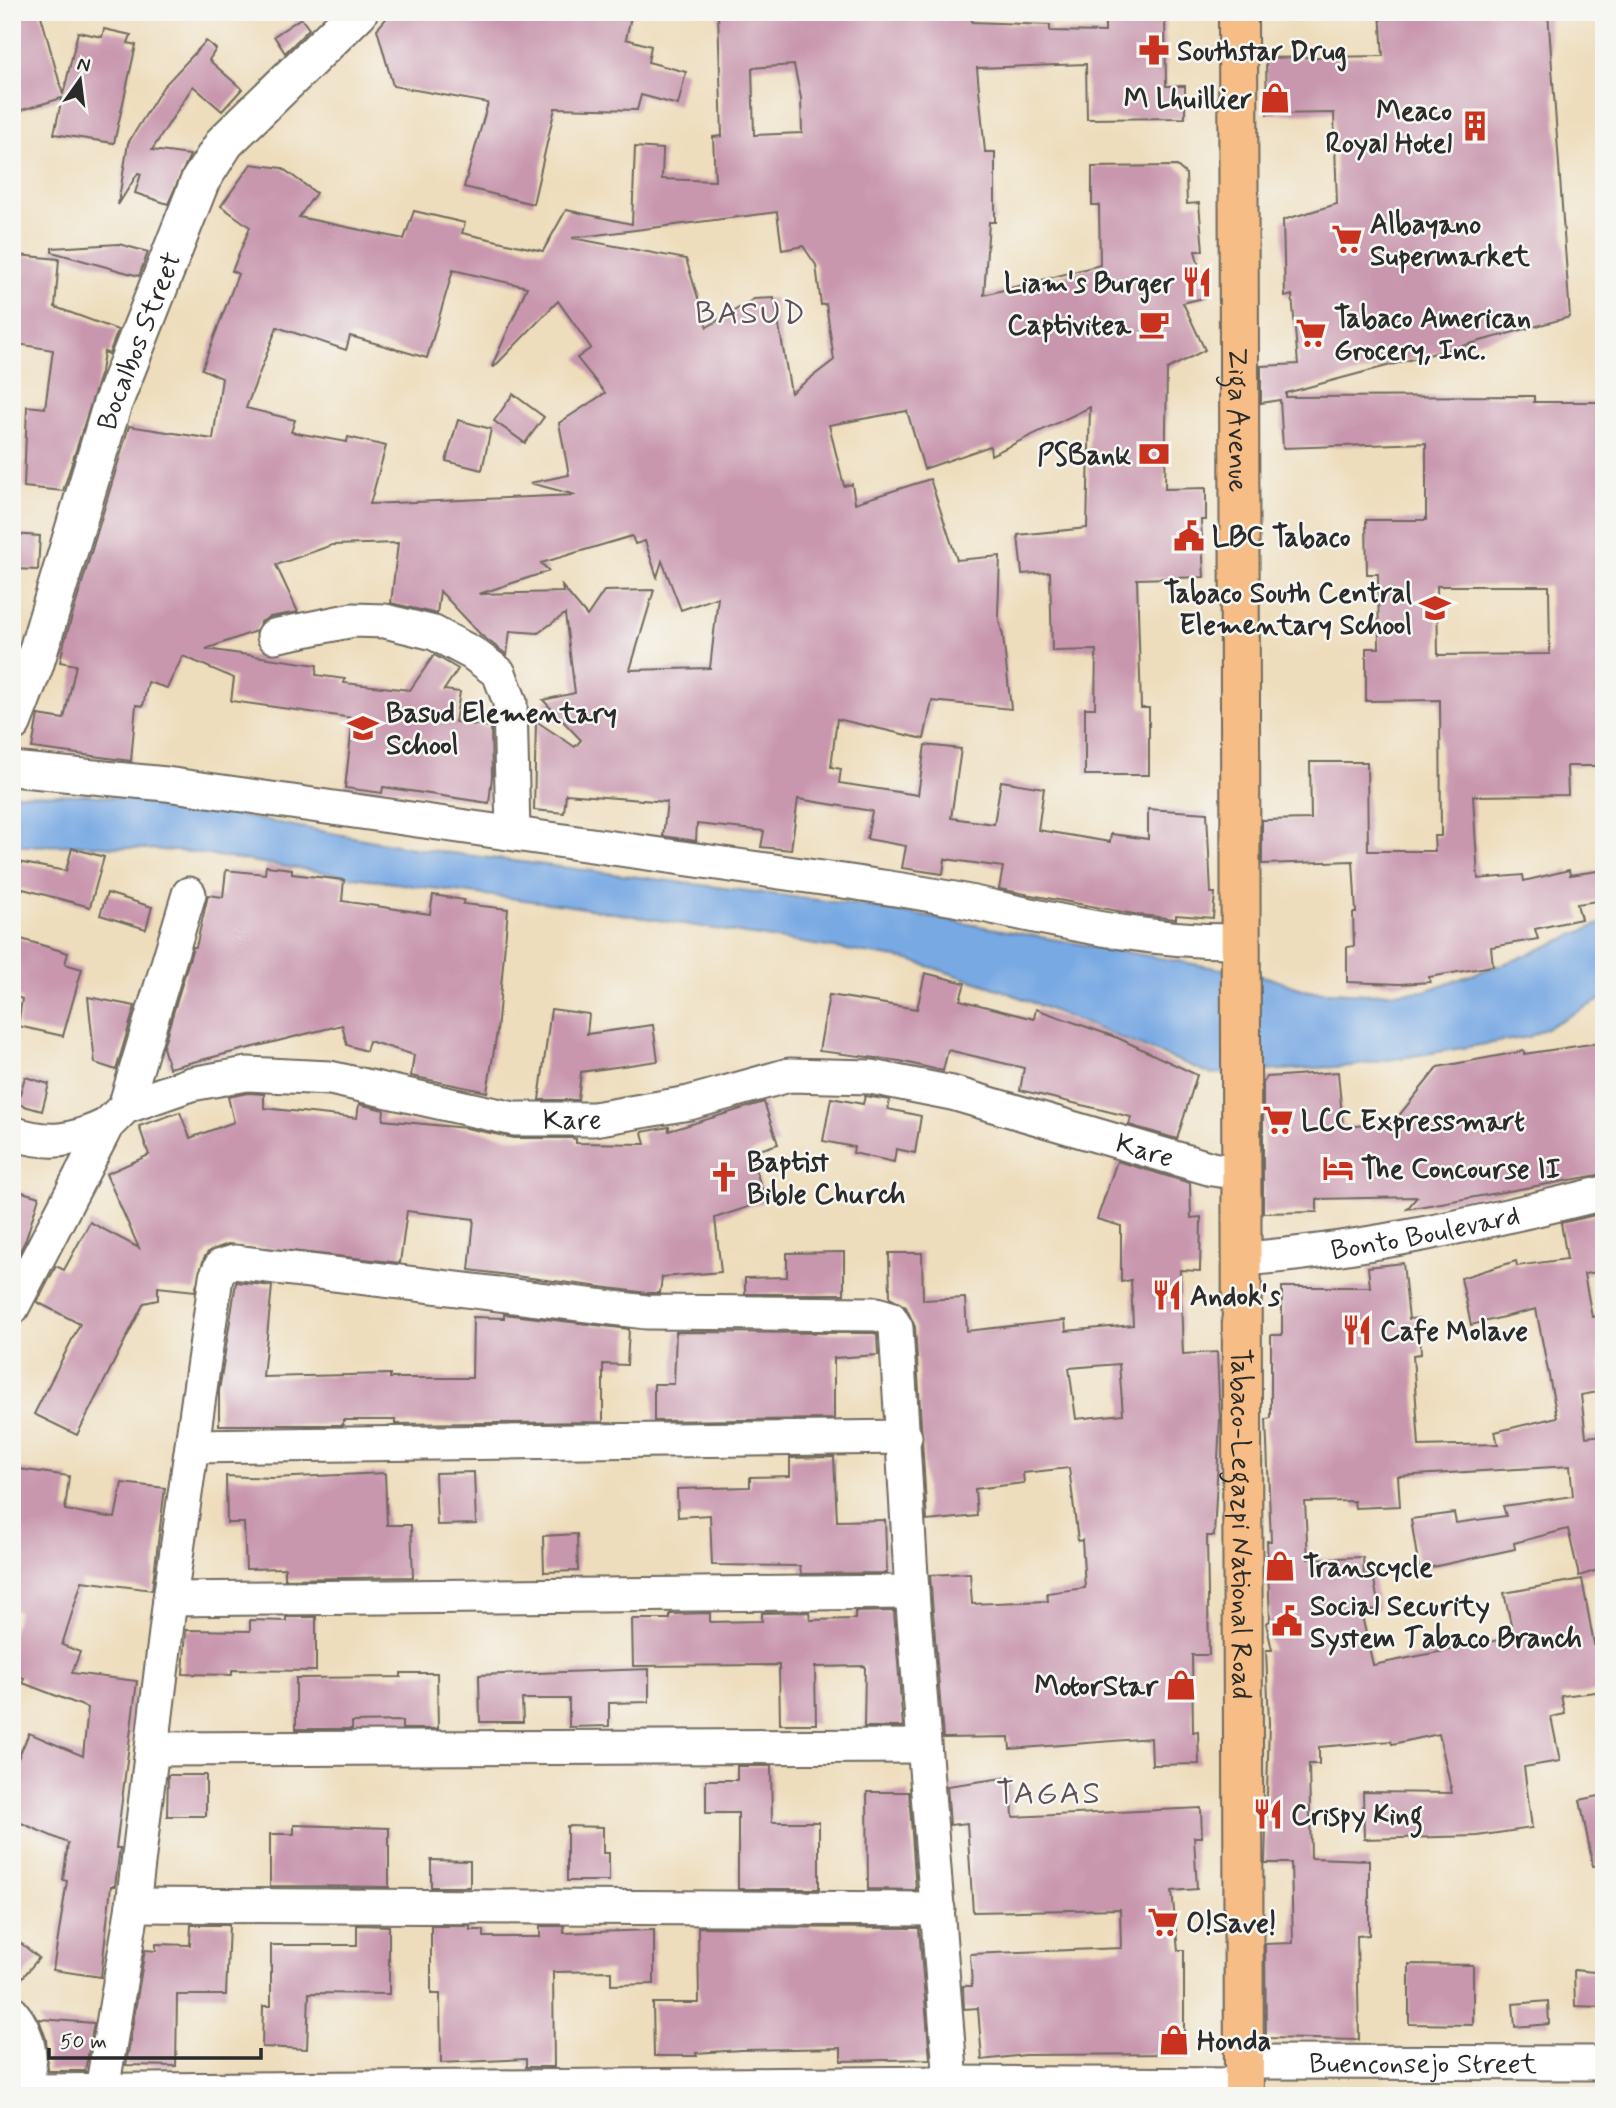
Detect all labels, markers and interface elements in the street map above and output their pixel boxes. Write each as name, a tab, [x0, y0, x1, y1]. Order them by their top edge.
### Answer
pharmacy icon: Southstar Drug	[1137, 33, 1171, 67]
place label: Southstar Drug	[1177, 34, 1347, 72]
north arrow	[46, 46, 116, 116]
text: N	[75, 51, 93, 79]
shop icon: M Lhuillier	[1258, 81, 1292, 115]
place label: M Lhuillier	[1124, 82, 1252, 119]
place label: Meaco Royal Hotel	[1326, 94, 1452, 163]
building icon: Meaco Royal Hotel	[1458, 109, 1492, 143]
place label: Albayano Supermarket	[1370, 207, 1530, 276]
supermarket icon: Albayano Supermarket	[1330, 222, 1364, 256]
street label: Bocalbos Street	[90, 247, 191, 435]
restaurant icon: Liam's Burger	[1180, 265, 1214, 299]
place label: Liam's Burger	[1004, 266, 1175, 304]
district label: BASUD	[695, 293, 807, 335]
place label: Tabaco American Grocery, Inc.	[1334, 301, 1531, 370]
cafe icon: Captivitea	[1137, 307, 1171, 341]
place label: Captivitea	[1007, 308, 1132, 345]
supermarket icon: Tabaco American Grocery, Inc.	[1294, 316, 1328, 350]
street label: Ziga Avenue	[1215, 347, 1255, 493]
bank icon: PSBank	[1137, 437, 1171, 471]
place label: PSBank	[1037, 438, 1131, 475]
public building icon: LBC Tabaco	[1172, 519, 1206, 553]
place label: LBC Tabaco	[1212, 520, 1351, 557]
place label: Tabaco South Central Elementary School	[1163, 576, 1412, 645]
school or university icon: Tabaco South Central Elementary School	[1418, 591, 1452, 625]
place label: Basud Elementary School	[386, 696, 617, 765]
school or university icon: Basud Elementary School	[346, 711, 380, 745]
street label: Kare	[543, 1102, 605, 1141]
supermarket icon: LCC Expressmart	[1261, 1103, 1295, 1137]
place label: LCC Expressmart	[1301, 1104, 1525, 1141]
street label: Kare	[1111, 1126, 1178, 1178]
place label: Baptist Bible Church	[747, 1145, 906, 1214]
hotel icon: The Concourse II	[1321, 1151, 1355, 1185]
place label: The Concourse II	[1361, 1152, 1560, 1189]
church icon: Baptist Bible Church	[707, 1160, 741, 1194]
street label: Bonto Boulevard	[1328, 1198, 1523, 1270]
restaurant icon: Andok's	[1150, 1278, 1184, 1312]
place label: Andok's	[1190, 1279, 1281, 1316]
restaurant icon: Cafe Molave	[1340, 1313, 1374, 1347]
place label: Cafe Molave	[1380, 1314, 1528, 1351]
street label: Tabaco-Legazpi National Road	[1218, 1349, 1259, 1699]
shop icon: Transcycle	[1263, 1549, 1297, 1583]
place label: Transcycle	[1303, 1550, 1433, 1587]
place label: Social Security System Tabaco Branch	[1310, 1589, 1582, 1658]
public building icon: Social Security System Tabaco Branch	[1270, 1604, 1304, 1638]
shop icon: MotorStar	[1164, 1668, 1198, 1702]
place label: MotorStar	[1035, 1669, 1159, 1706]
district label: TAGAS	[996, 1773, 1102, 1815]
restaurant icon: Crispy King	[1251, 1797, 1285, 1831]
place label: Crispy King	[1291, 1798, 1423, 1838]
supermarket icon: O!Save!	[1146, 1905, 1180, 1939]
place label: O!Save!	[1186, 1906, 1277, 1943]
scale bar	[49, 2017, 261, 2061]
shop icon: Honda	[1157, 2023, 1191, 2057]
place label: Honda	[1197, 2024, 1271, 2061]
text: 50 m	[60, 2028, 107, 2056]
street label: Buenconsejo Street	[1309, 2046, 1538, 2084]

